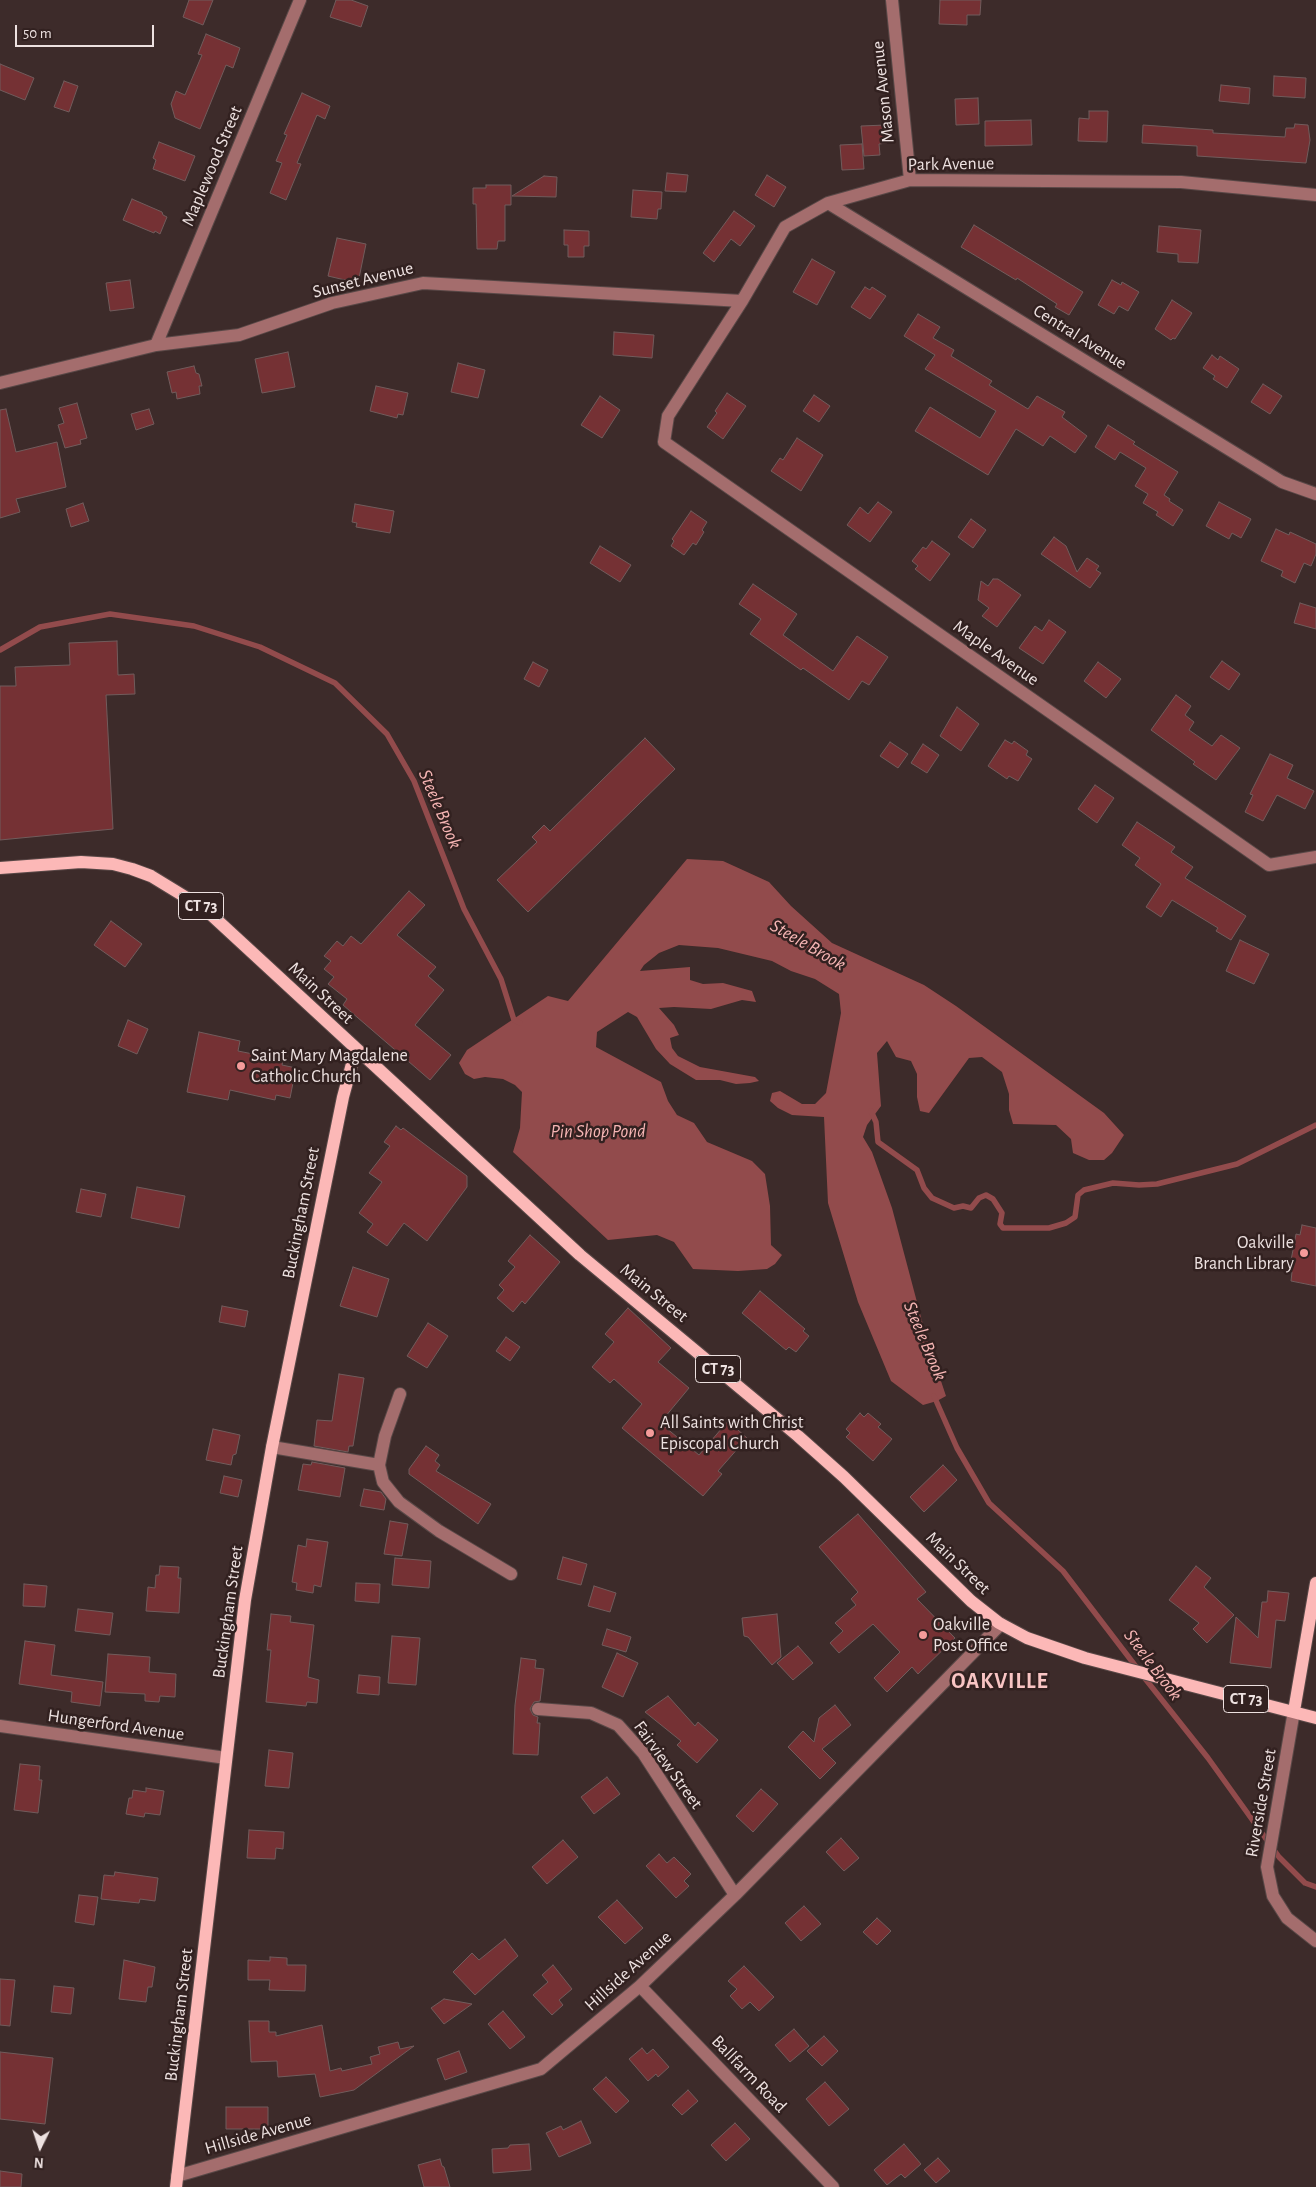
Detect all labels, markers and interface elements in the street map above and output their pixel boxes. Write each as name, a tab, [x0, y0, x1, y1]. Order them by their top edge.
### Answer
scale bar	[18, 15, 156, 47]
text: 50 m	[23, 26, 52, 41]
street label: Mason Avenue	[867, 40, 899, 144]
street label: Maplewood Street	[177, 103, 247, 229]
street label: Park Avenue	[908, 152, 994, 176]
street label: Sunset Avenue	[310, 257, 416, 303]
street label: Central Avenue	[1029, 300, 1131, 374]
street label: Maple Avenue	[949, 616, 1043, 690]
water label: Steele Brook	[413, 766, 467, 852]
road number: CT 73	[178, 892, 224, 919]
water label: Steele Brook	[766, 914, 850, 976]
street label: Main Street	[284, 957, 358, 1029]
place label: Saint Mary Magdalene Catholic Church	[251, 1045, 408, 1088]
marker: Saint Mary Magdalene Catholic Church	[235, 1060, 247, 1072]
water label: Pin Shop Pond	[550, 1120, 646, 1142]
street label: Buckingham Street	[278, 1145, 324, 1281]
place label: Oakville Branch Library	[1194, 1232, 1294, 1274]
marker: Oakville Branch Library	[1298, 1247, 1310, 1259]
street label: Main Street	[616, 1259, 692, 1327]
water label: Steele Brook	[898, 1298, 952, 1384]
road number: CT 73	[696, 1356, 740, 1382]
place label: All Saints with Christ Episcopal Church	[660, 1412, 803, 1455]
marker: All Saints with Christ Episcopal Church	[644, 1427, 656, 1439]
street label: Main Street	[921, 1527, 995, 1599]
street label: Buckingham Street	[208, 1544, 248, 1680]
place label: Oakville Post Office	[933, 1614, 1008, 1656]
water label: Steele Brook	[1119, 1625, 1187, 1705]
marker: Oakville Post Office	[917, 1629, 929, 1641]
district label: OAKVILLE	[950, 1668, 1050, 1694]
road number: CT 73	[1224, 1686, 1268, 1712]
street label: Hungerford Avenue	[46, 1705, 186, 1745]
street label: Fairview Street	[629, 1717, 707, 1813]
street label: Riverside Street	[1241, 1747, 1281, 1859]
street label: Hillside Avenue	[580, 1926, 676, 2016]
street label: Buckingham Street	[160, 1947, 198, 2083]
street label: Ballfarm Road	[707, 2031, 791, 2117]
street label: Hillside Avenue	[202, 2109, 314, 2159]
north arrow	[15, 2122, 65, 2172]
text: N	[34, 2155, 44, 2169]

